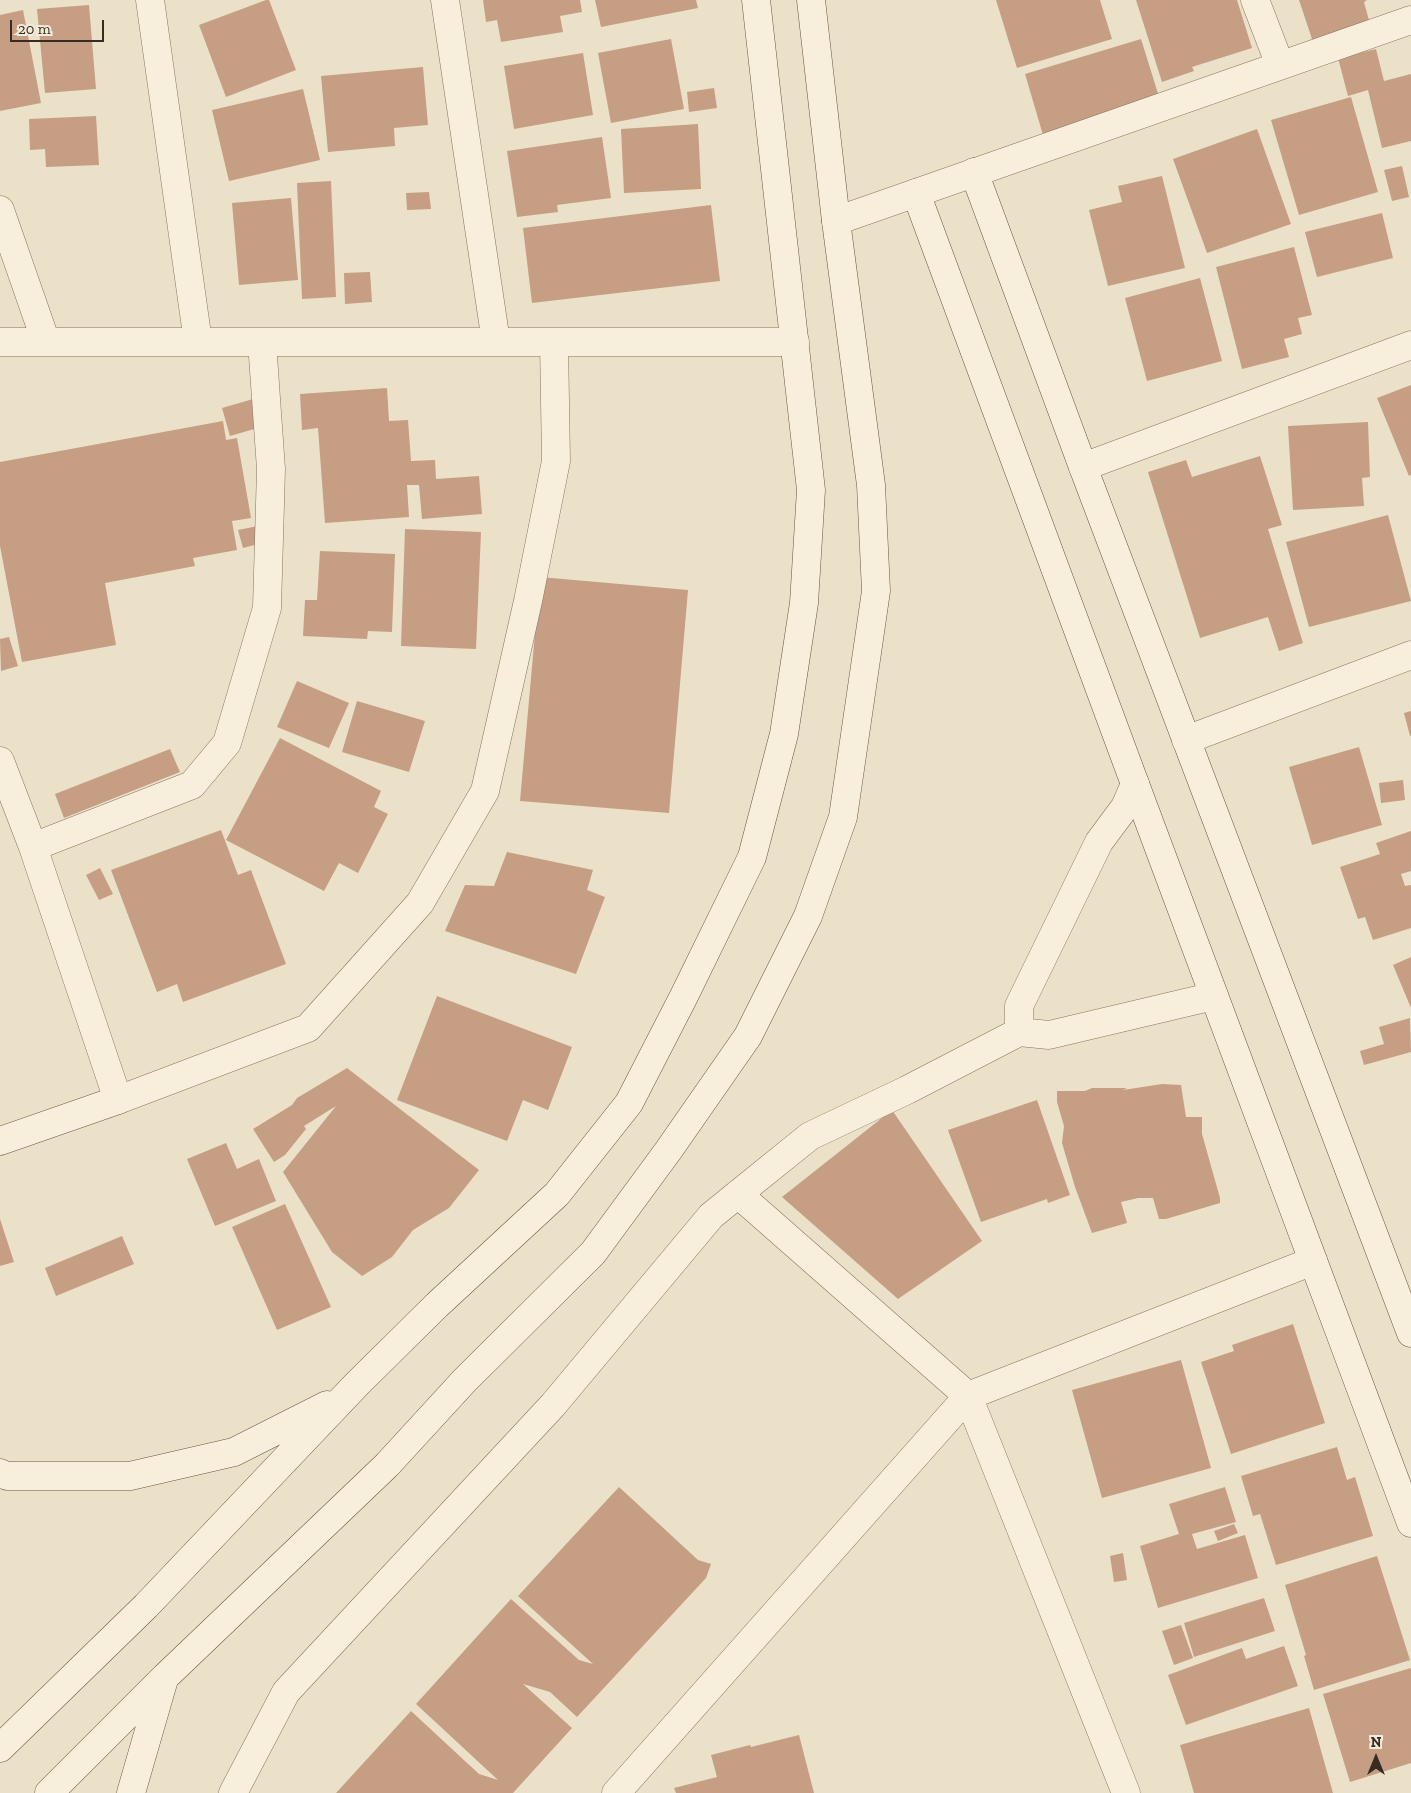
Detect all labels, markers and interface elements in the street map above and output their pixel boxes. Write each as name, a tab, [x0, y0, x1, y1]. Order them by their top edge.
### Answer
scale bar	[12, 10, 106, 42]
text: 20 m	[18, 20, 51, 38]
north arrow	[1351, 1733, 1401, 1783]
text: N	[1371, 1734, 1381, 1751]

